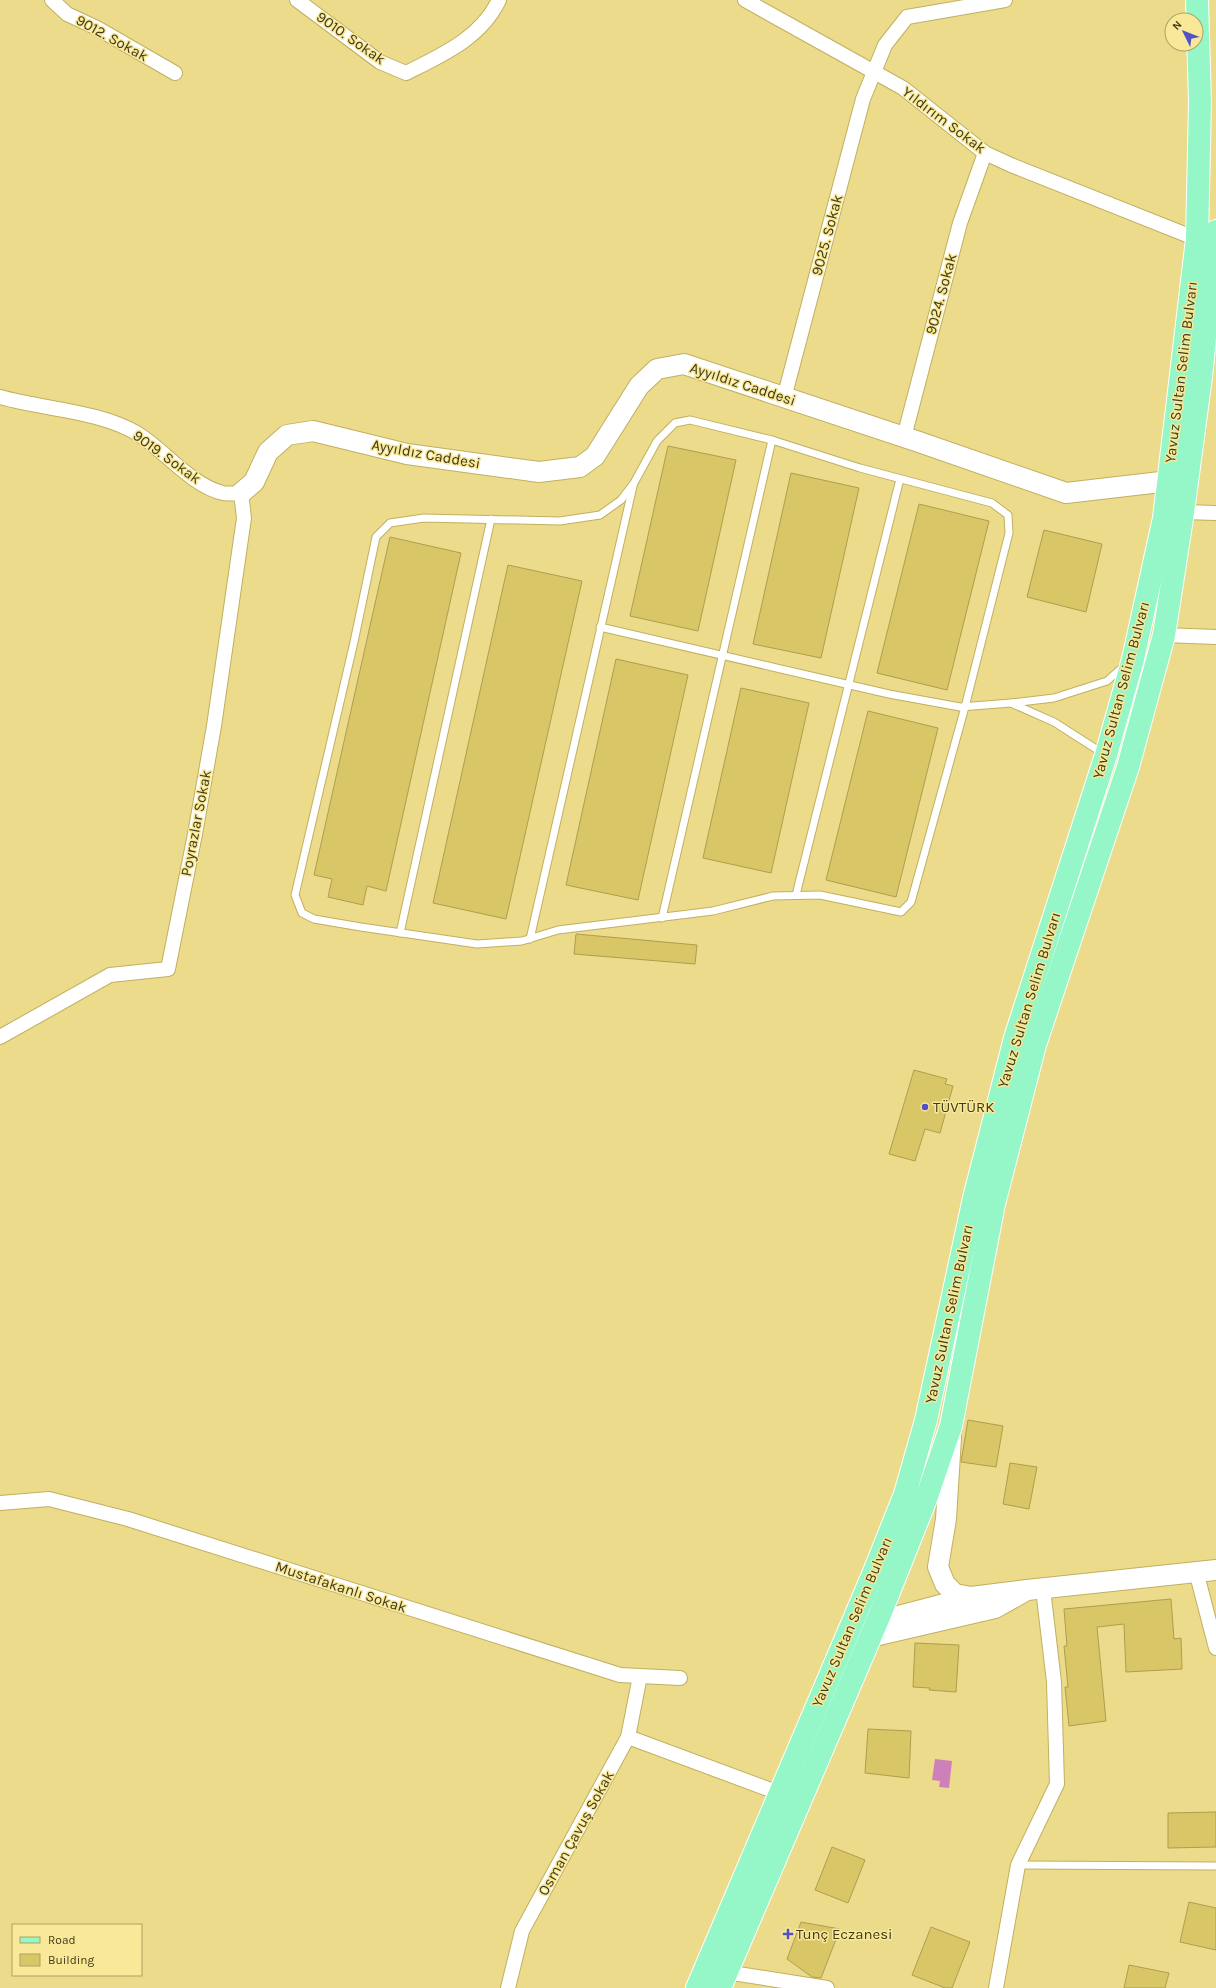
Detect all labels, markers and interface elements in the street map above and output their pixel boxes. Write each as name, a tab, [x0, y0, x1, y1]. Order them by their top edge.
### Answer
street label: 9010. Sokak	[313, 8, 389, 68]
street label: 9012. Sokak	[73, 11, 151, 65]
north arrow	[1164, 12, 1204, 52]
text: N	[1170, 18, 1184, 33]
street label: Yıldırım Sokak	[899, 83, 989, 157]
street label: 9025. Sokak	[808, 192, 846, 278]
street label: 9024. Sokak	[922, 251, 960, 337]
street label: Yavuz Sultan Selim Bulvarı	[1161, 280, 1201, 464]
street label: Ayyıldız Caddesi	[688, 358, 798, 410]
street label: 9019. Sokak	[129, 426, 205, 488]
street label: Ayyıldız Caddesi	[370, 436, 482, 472]
street label: Yavuz Sultan Selim Bulvarı	[1089, 599, 1153, 781]
street label: Poyrazlar Sokak	[177, 768, 215, 878]
street label: Yavuz Sultan Selim Bulvarı	[994, 910, 1064, 1090]
place label: TÜVTÜRK	[933, 1098, 994, 1116]
marker: TÜVTÜRK	[920, 1102, 930, 1112]
street label: Yavuz Sultan Selim Bulvarı	[921, 1223, 977, 1405]
street label: Yavuz Sultan Selim Bulvarı	[808, 1534, 896, 1710]
street label: Mustafakanlı Sokak	[273, 1557, 409, 1617]
street label: Osman Çavuş Sokak	[534, 1767, 618, 1899]
legend	[12, 1924, 142, 1976]
place label: Tunç Eczanesi	[796, 1925, 893, 1943]
marker: Tunç Eczanesi	[783, 1929, 793, 1939]
text: Road	[48, 1933, 76, 1947]
text: Building	[48, 1953, 95, 1967]

